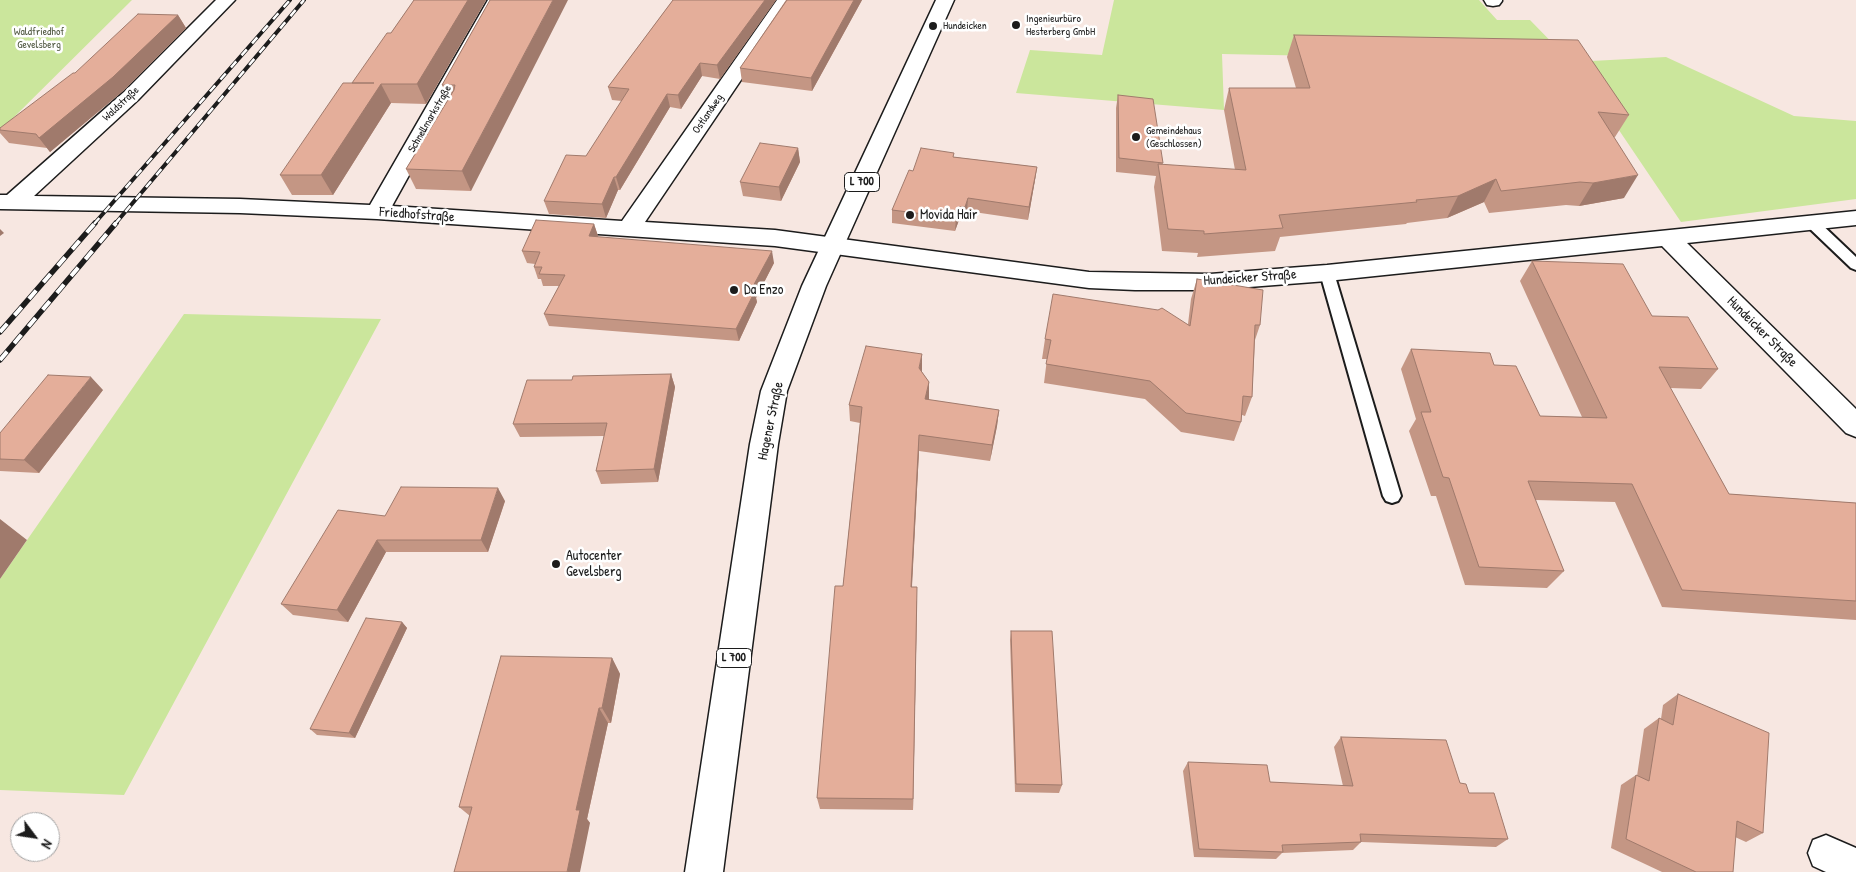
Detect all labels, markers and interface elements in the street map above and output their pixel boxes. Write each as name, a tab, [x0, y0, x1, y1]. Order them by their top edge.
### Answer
place label: Ingenieurbüro Hesterberg GmbH	[1026, 12, 1095, 38]
place label: Hundeicken	[943, 19, 987, 33]
marker: Ingenieurbüro Hesterberg GmbH	[1010, 19, 1022, 31]
marker: Hundeicken	[927, 20, 939, 32]
park label: Waldfriedhof Gevelsberg	[14, 25, 64, 51]
street label: Schnellmarkstraße	[405, 83, 455, 155]
street label: Waldstraße	[100, 84, 142, 124]
street label: Ostlandweg	[690, 92, 726, 136]
place label: Gemeindehaus (Geschlossen)	[1146, 124, 1202, 150]
marker: Gemeindehaus (Geschlossen)	[1130, 131, 1142, 143]
road number: L 700	[844, 172, 880, 192]
street label: Friedhofstraße	[379, 204, 455, 226]
place label: Movida Hair	[920, 207, 977, 223]
marker: Movida Hair	[904, 209, 916, 221]
street label: Hundeicker Straße	[1203, 266, 1297, 290]
place label: Da Enzo	[744, 282, 784, 298]
marker: Da Enzo	[728, 284, 740, 296]
street label: Hundeicker Straße	[1723, 293, 1801, 371]
street label: Hagener Straße	[755, 380, 787, 462]
place label: Autocenter Gevelsberg	[566, 548, 622, 580]
marker: Autocenter Gevelsberg	[550, 558, 562, 570]
road number: L 700	[716, 648, 752, 668]
north arrow	[10, 812, 60, 862]
text: N	[37, 836, 57, 853]

